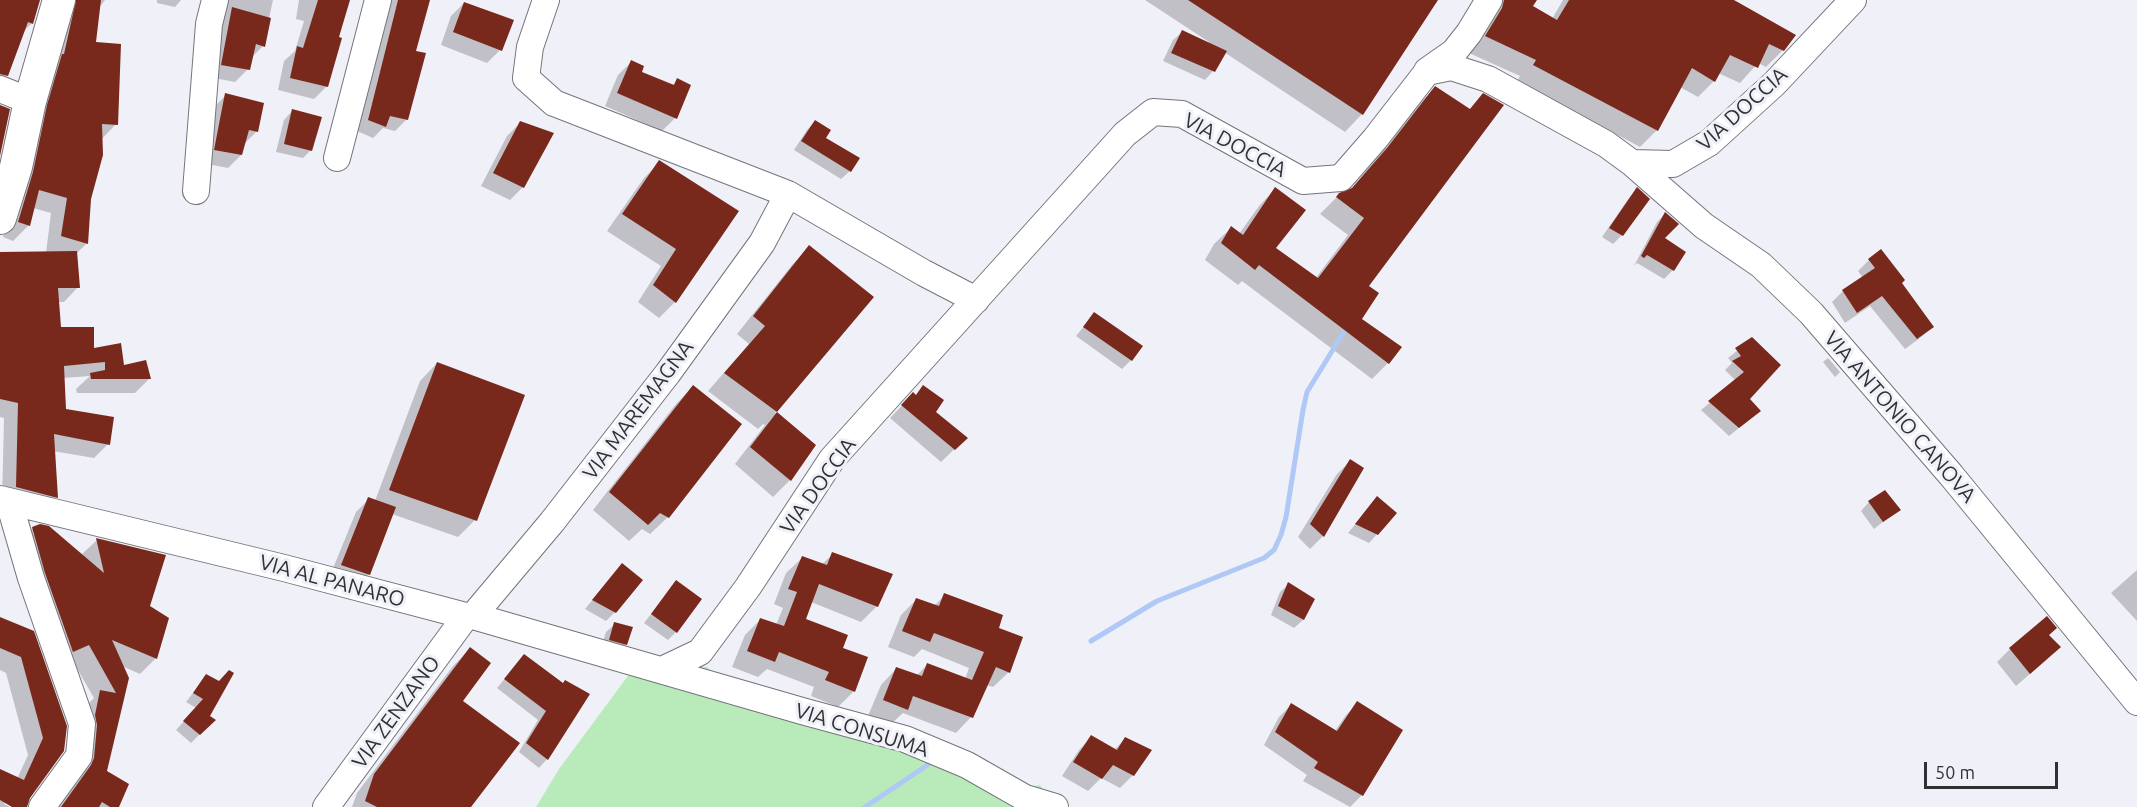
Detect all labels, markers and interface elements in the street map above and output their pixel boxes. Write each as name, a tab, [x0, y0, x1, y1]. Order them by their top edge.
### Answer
street label: VIA DOCCIA	[1692, 62, 1792, 156]
street label: VIA DOCCIA	[1179, 107, 1291, 183]
street label: VIA ANTONIO CANOVA	[1819, 326, 1981, 508]
street label: VIA MAREMAGNA	[577, 335, 699, 485]
street label: VIA DOCCIA	[775, 433, 861, 539]
street label: VIA AL PANARO	[256, 549, 408, 613]
street label: VIA ZENZANO	[347, 651, 445, 773]
street label: VIA CONSUMA	[792, 698, 932, 762]
scale bar	[1927, 750, 2060, 788]
text: 50 m	[1935, 762, 1975, 782]

